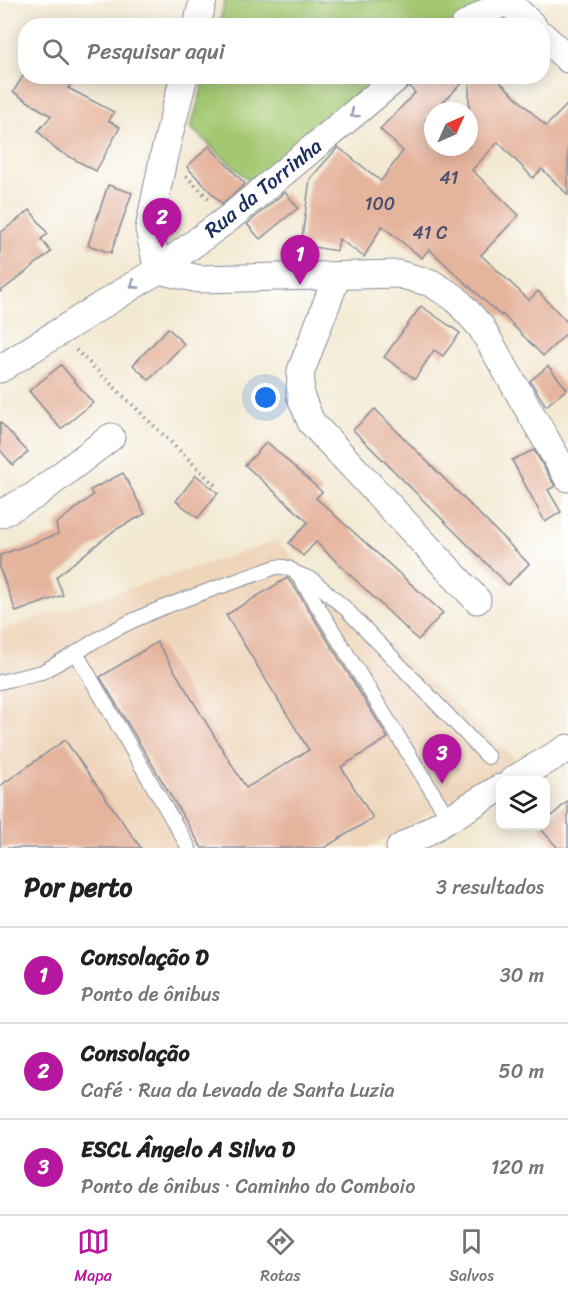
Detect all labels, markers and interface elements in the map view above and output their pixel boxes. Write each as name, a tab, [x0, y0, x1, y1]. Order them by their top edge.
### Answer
search box	[18, 18, 550, 84]
text: Pesquisar aqui	[87, 32, 225, 71]
icon: search	[39, 35, 72, 68]
north arrow	[424, 102, 478, 156]
one-way arrow	[350, 107, 361, 118]
street label: Rua da Torrinha	[195, 128, 331, 248]
house number: 41	[440, 162, 459, 194]
house number: 100	[365, 188, 395, 220]
pin: 2	[142, 198, 182, 248]
house number: 41 C	[413, 217, 448, 249]
pin: 1	[280, 236, 320, 285]
one-way arrow	[130, 278, 141, 289]
your location	[251, 383, 280, 412]
pin: 3	[422, 734, 462, 784]
map controls	[496, 776, 550, 830]
button: layers	[496, 776, 550, 830]
text: Por perto	[24, 864, 132, 910]
text: 3 resultados	[436, 870, 544, 905]
text: Consolação D	[81, 938, 208, 977]
text: 1	[39, 958, 48, 993]
text: 30 m	[500, 958, 544, 993]
text: Ponto de ônibus	[81, 977, 220, 1012]
text: Consolação	[81, 1034, 190, 1073]
text: 2	[38, 1054, 49, 1089]
text: 50 m	[499, 1054, 544, 1089]
text: Café · Rua da Levada de Santa Luzia	[81, 1073, 395, 1108]
text: ESCL Ângelo A Silva D	[81, 1130, 295, 1169]
text: 3	[38, 1150, 49, 1185]
text: 120 m	[491, 1150, 544, 1185]
text: Ponto de ônibus · Caminho do Comboio	[81, 1169, 415, 1204]
tab: Mapa	[74, 1225, 112, 1290]
tab: Rotas	[260, 1225, 301, 1290]
tab: Salvos	[449, 1225, 494, 1290]

